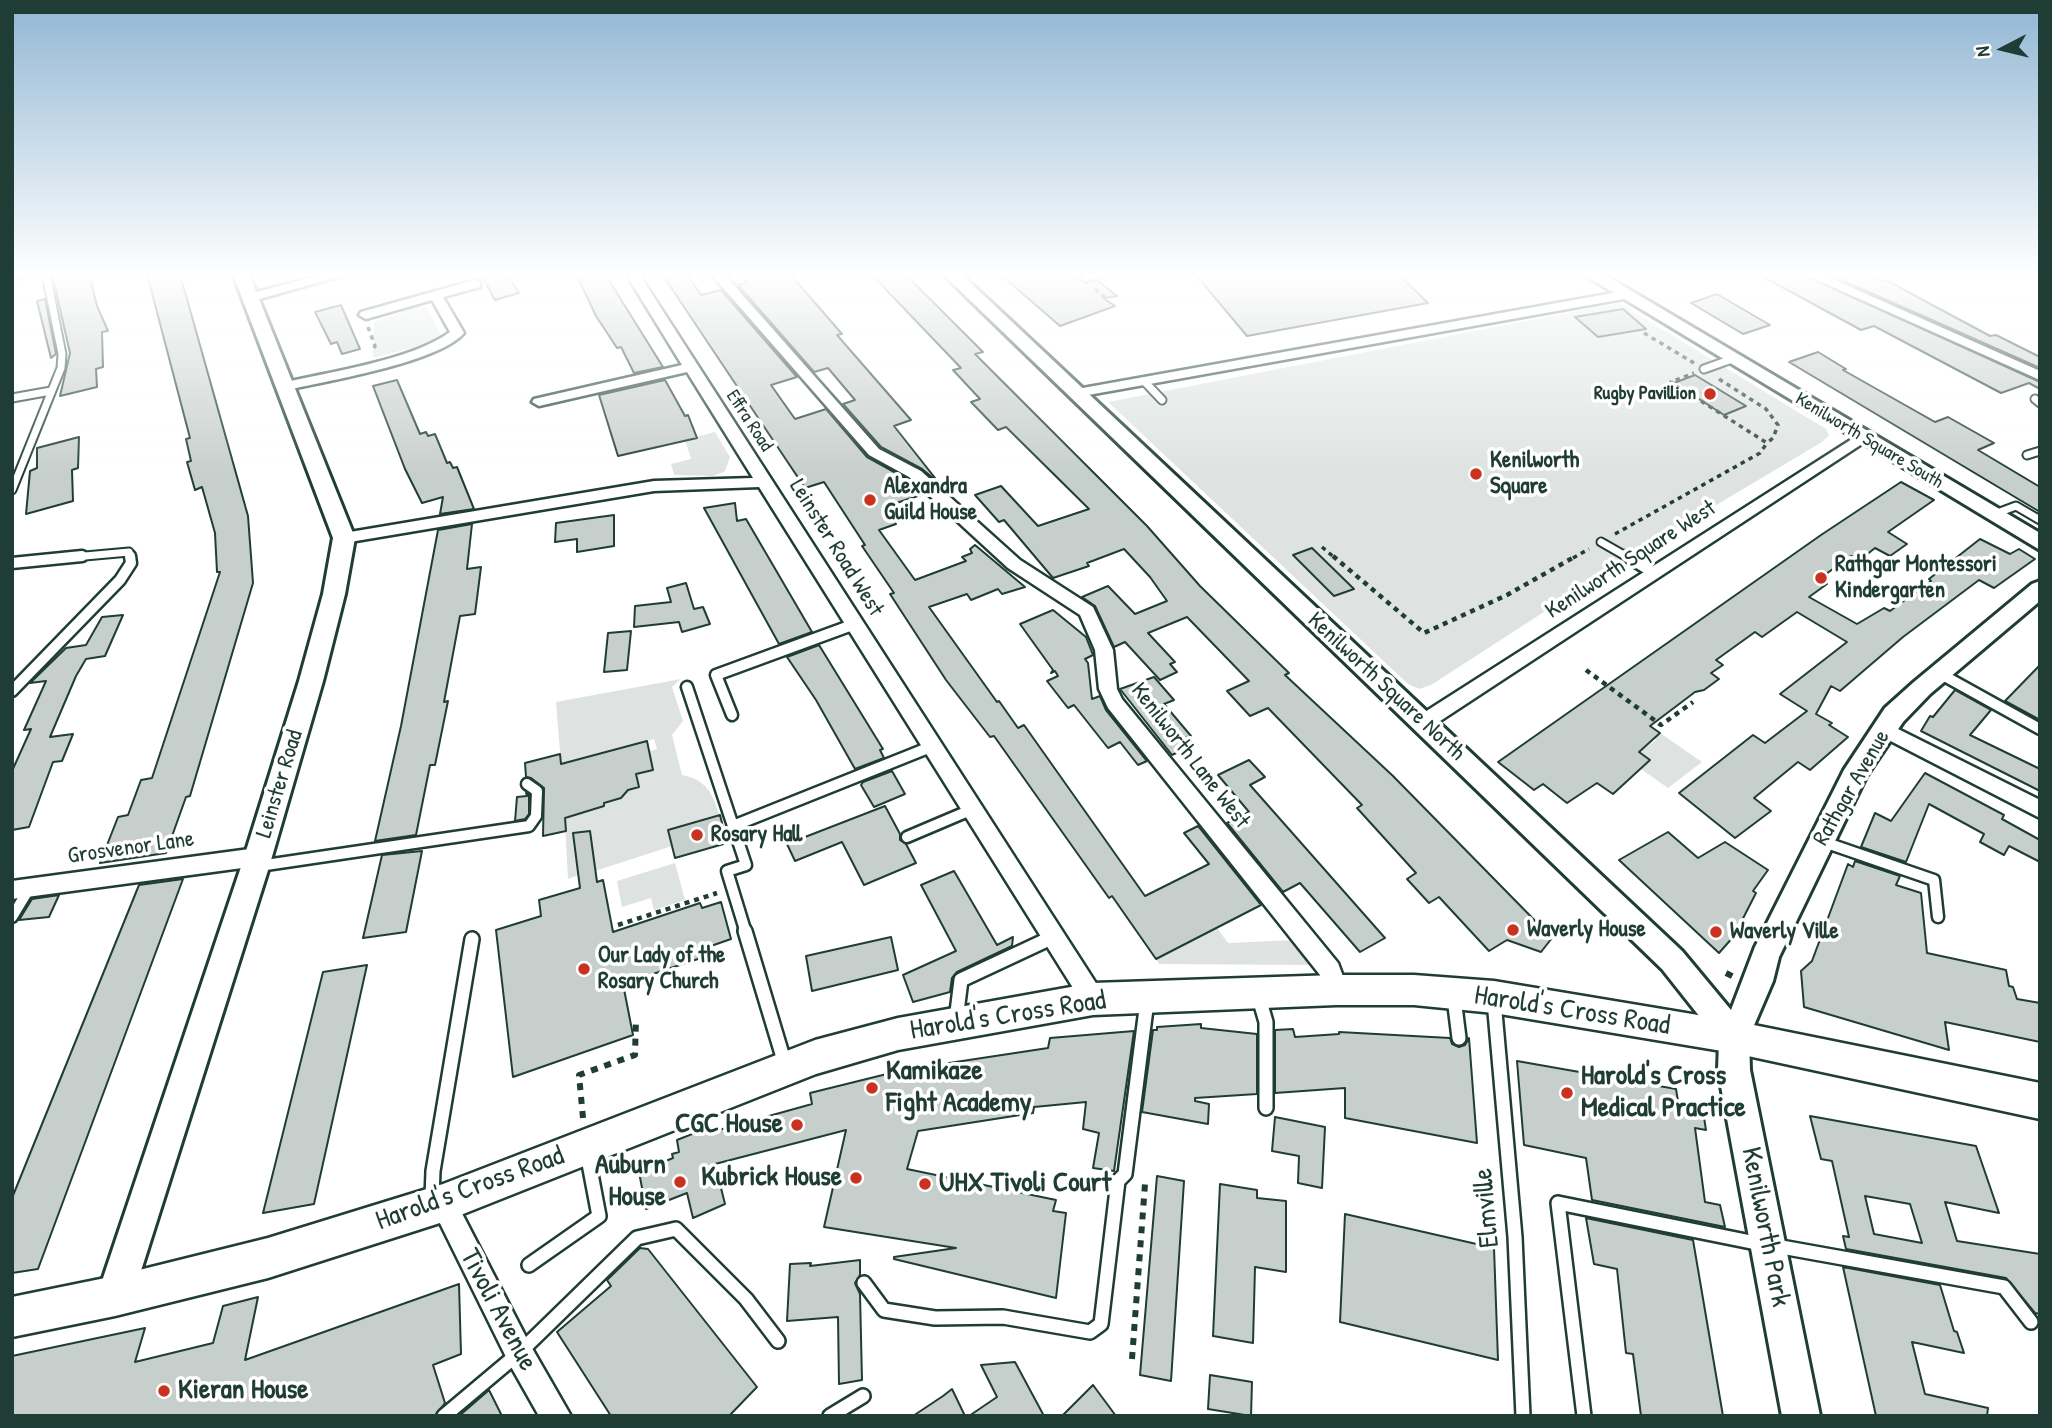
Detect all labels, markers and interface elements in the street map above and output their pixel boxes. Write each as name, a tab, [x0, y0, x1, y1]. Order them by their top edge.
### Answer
north arrow	[1968, 14, 2038, 84]
text: N	[1969, 45, 1996, 58]
place label: Rugby Pavillion	[1594, 383, 1696, 405]
street label: Effra Road	[721, 386, 777, 456]
marker: Rugby Pavillion	[1702, 386, 1718, 402]
street label: Kenilworth Square South	[1791, 388, 1947, 494]
place label: Kenilworth Square	[1490, 447, 1579, 501]
marker: Kenilworth Square	[1468, 466, 1484, 482]
place label: Alexandra Guild House	[884, 473, 977, 527]
street label: Leinster Road West	[783, 474, 889, 622]
marker: Alexandra Guild House	[862, 492, 878, 508]
street label: Kenilworth Square West	[1541, 495, 1721, 625]
place label: Rathgar Montessori Kindergarten	[1835, 551, 1997, 605]
marker: Rathgar Montessori Kindergarten	[1813, 570, 1829, 586]
street label: Kenilworth Square North	[1302, 607, 1470, 767]
street label: Kenilworth Lane West	[1125, 678, 1255, 834]
street label: Rathgar Avenue	[1808, 725, 1896, 851]
street label: Leinster Road	[251, 727, 309, 841]
place label: Rosary Hall	[711, 821, 802, 849]
street label: Grosvenor Lane	[66, 825, 196, 871]
marker: Rosary Hall	[689, 827, 705, 843]
place label: Waverly House	[1527, 916, 1646, 944]
place label: Waverly Ville	[1730, 918, 1839, 946]
marker: Waverly House	[1505, 922, 1521, 938]
marker: Waverly Ville	[1708, 924, 1724, 940]
place label: Our Lady of the Rosary Church	[598, 942, 725, 996]
marker: Our Lady of the Rosary Church	[576, 961, 592, 977]
street label: Harold's Cross Road	[1472, 979, 1672, 1043]
street label: Harold's Cross Road	[908, 984, 1108, 1048]
place label: Kamikaze Fight Academy	[886, 1055, 1032, 1121]
place label: Harold's Cross Medical Practice	[1581, 1060, 1746, 1126]
marker: Kamikaze Fight Academy	[864, 1080, 880, 1096]
marker: Harold's Cross Medical Practice	[1559, 1085, 1575, 1101]
place label: CGC House	[675, 1108, 783, 1142]
marker: CGC House	[789, 1117, 805, 1133]
street label: Harold's Cross Road	[371, 1139, 569, 1239]
street label: Kenilworth Park	[1733, 1144, 1797, 1310]
place label: Auburn House	[595, 1149, 666, 1215]
place label: Kubrick House	[701, 1161, 842, 1195]
place label: UHX Tivoli Court	[939, 1167, 1111, 1201]
street label: Elmville	[1467, 1167, 1507, 1249]
marker: Kubrick House	[848, 1170, 864, 1186]
marker: Auburn House	[672, 1174, 688, 1190]
marker: UHX Tivoli Court	[917, 1176, 933, 1192]
street label: Tivoli Avenue	[452, 1243, 544, 1377]
place label: Kieran House	[178, 1374, 308, 1408]
marker: Kieran House	[156, 1383, 172, 1399]

